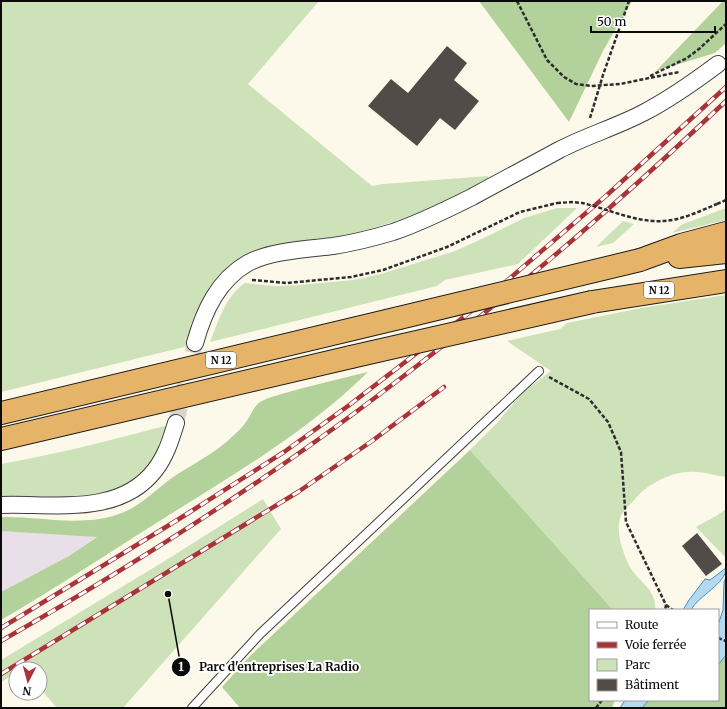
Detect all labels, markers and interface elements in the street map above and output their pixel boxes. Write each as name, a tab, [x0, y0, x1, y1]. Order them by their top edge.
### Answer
scale bar	[591, 8, 715, 34]
text: 50 m	[597, 14, 626, 29]
road number: N 12	[644, 282, 674, 298]
road number: N 12	[206, 352, 236, 368]
legend	[589, 609, 719, 701]
text: Route	[625, 617, 658, 632]
text: Voie ferrée	[624, 637, 686, 652]
callout: Parc d'entreprises La Radio	[171, 655, 368, 679]
text: Parc	[625, 657, 650, 672]
text: 1	[178, 659, 184, 674]
text: Parc d'entreprises La Radio	[199, 659, 359, 674]
north arrow	[8, 661, 48, 701]
text: Bâtiment	[625, 677, 679, 692]
text: N	[22, 683, 32, 698]

